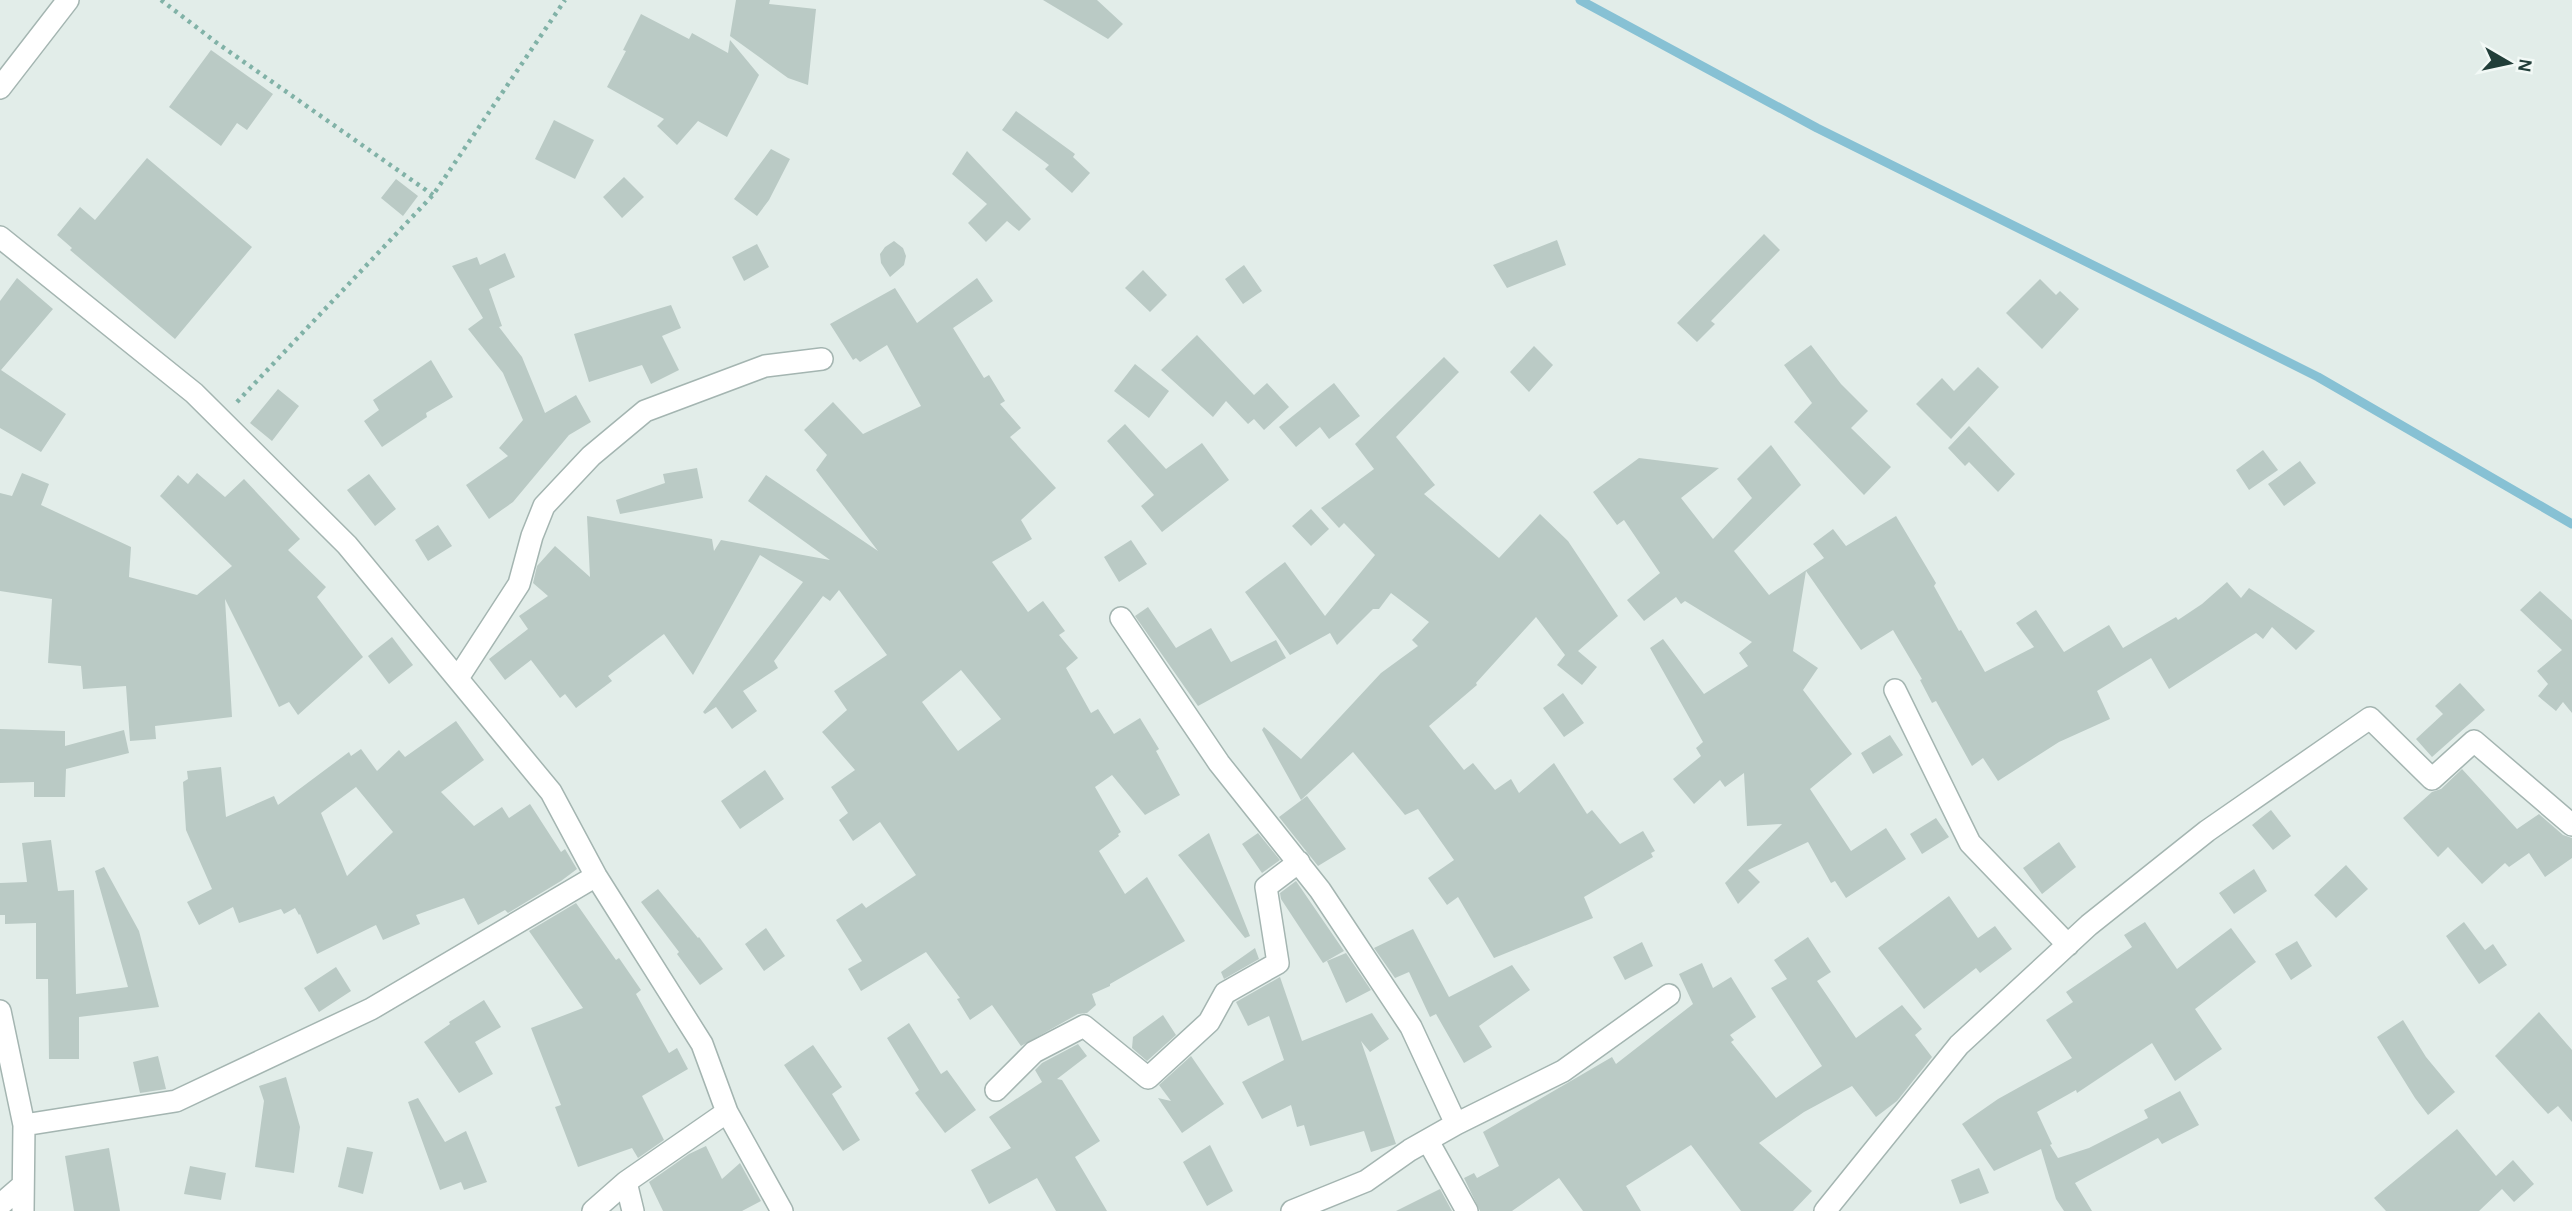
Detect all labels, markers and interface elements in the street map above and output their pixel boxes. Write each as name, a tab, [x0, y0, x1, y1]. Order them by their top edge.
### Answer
north arrow	[2474, 28, 2544, 98]
text: N	[2514, 57, 2535, 73]

